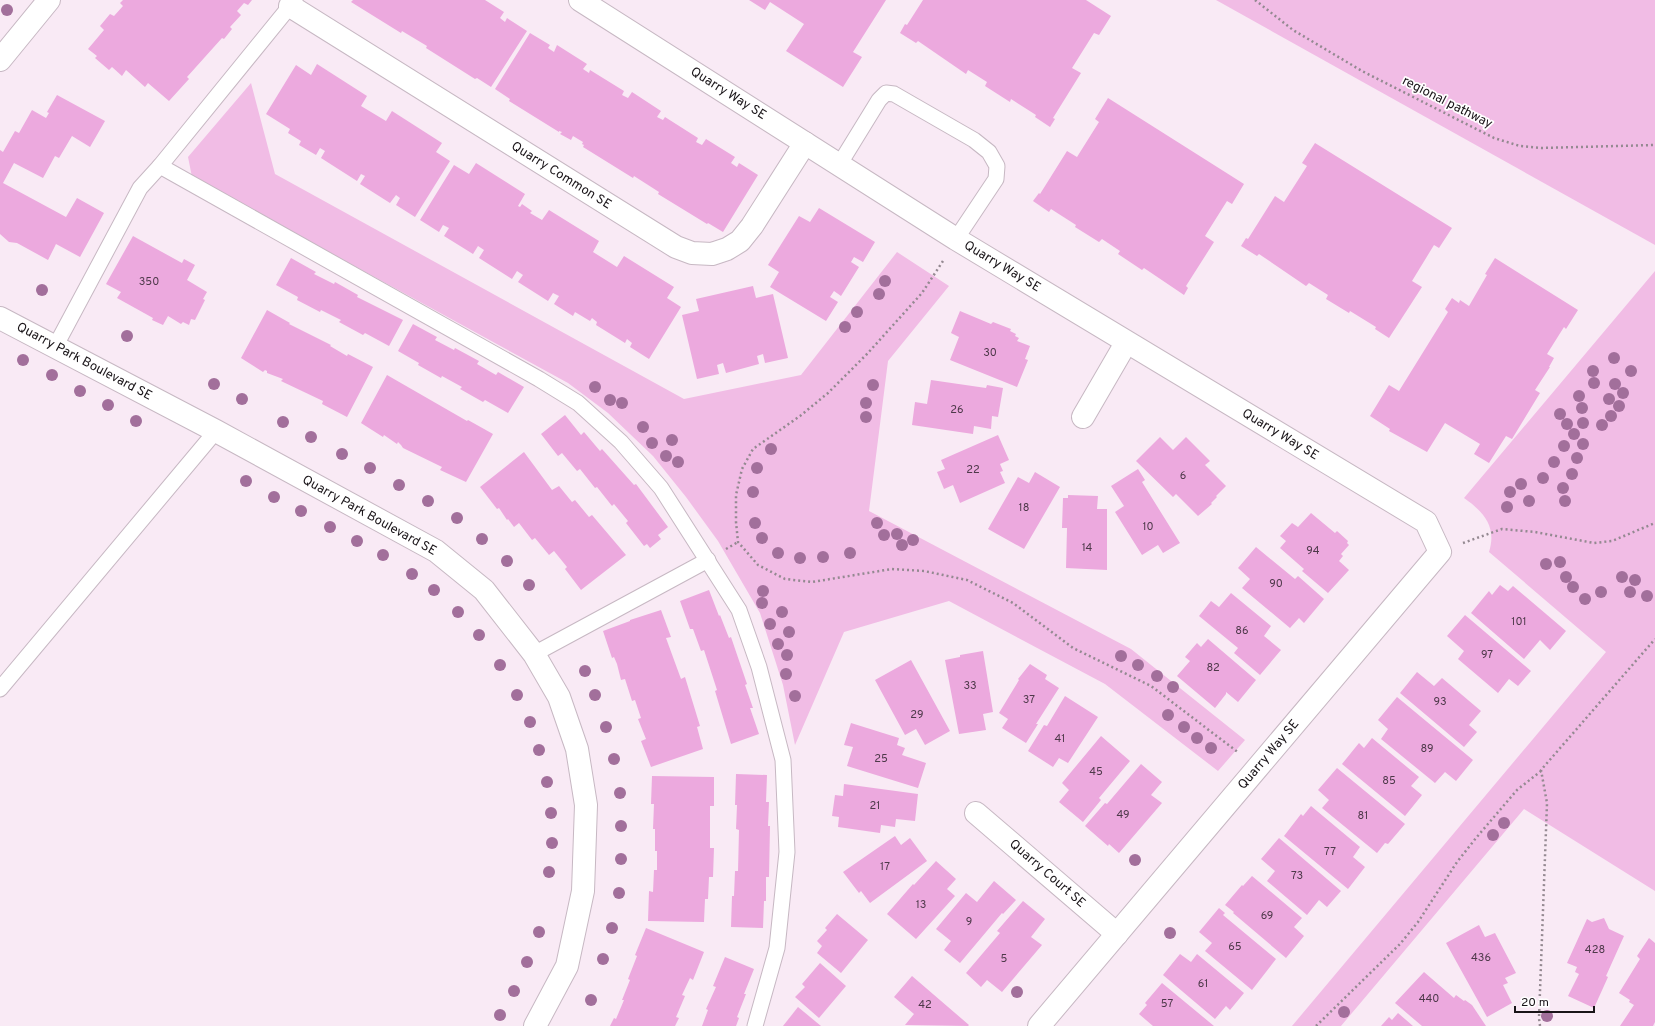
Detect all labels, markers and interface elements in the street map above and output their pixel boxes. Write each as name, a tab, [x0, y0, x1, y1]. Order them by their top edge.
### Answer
street label: Quarry Way SE	[687, 64, 769, 124]
street label: regional pathway	[1399, 73, 1495, 133]
street label: Quarry Common SE	[508, 139, 614, 213]
street label: Quarry Way SE	[961, 238, 1043, 296]
house number: 350	[139, 275, 159, 289]
street label: Quarry Park Boulevard SE	[13, 319, 155, 405]
house number: 30	[983, 346, 997, 360]
house number: 26	[950, 403, 964, 417]
street label: Quarry Way SE	[1239, 406, 1321, 464]
house number: 22	[966, 463, 980, 477]
house number: 6	[1180, 469, 1186, 483]
street label: Quarry Park Boulevard SE	[299, 472, 439, 560]
house number: 18	[1019, 501, 1029, 515]
house number: 10	[1142, 520, 1154, 534]
house number: 14	[1082, 541, 1093, 555]
house number: 94	[1306, 544, 1320, 558]
house number: 90	[1269, 577, 1283, 591]
house number: 101	[1511, 615, 1527, 629]
house number: 86	[1235, 624, 1249, 638]
house number: 97	[1481, 648, 1493, 662]
house number: 82	[1206, 661, 1220, 675]
house number: 33	[963, 679, 977, 693]
house number: 37	[1023, 693, 1035, 707]
house number: 93	[1433, 695, 1447, 709]
house number: 29	[910, 708, 924, 722]
street label: Quarry Way SE	[1235, 717, 1303, 793]
house number: 41	[1055, 732, 1065, 746]
house number: 89	[1420, 742, 1434, 756]
house number: 25	[874, 752, 888, 766]
house number: 45	[1089, 765, 1103, 779]
house number: 85	[1382, 774, 1396, 788]
house number: 21	[870, 799, 880, 813]
house number: 49	[1116, 808, 1130, 822]
house number: 81	[1358, 809, 1368, 823]
street label: Quarry Court SE	[1006, 836, 1088, 912]
house number: 77	[1324, 845, 1336, 859]
house number: 17	[880, 860, 890, 874]
house number: 73	[1291, 869, 1303, 883]
house number: 13	[916, 898, 926, 912]
house number: 69	[1261, 909, 1273, 923]
house number: 9	[966, 915, 972, 929]
house number: 65	[1228, 940, 1242, 954]
house number: 428	[1585, 943, 1605, 957]
house number: 436	[1471, 951, 1491, 965]
house number: 5	[1001, 952, 1008, 966]
house number: 61	[1198, 977, 1208, 991]
scale bar	[1515, 988, 1594, 1014]
house number: 440	[1419, 992, 1439, 1006]
text: 20 m	[1521, 995, 1549, 1011]
house number: 57	[1161, 997, 1173, 1011]
house number: 42	[918, 998, 932, 1012]

